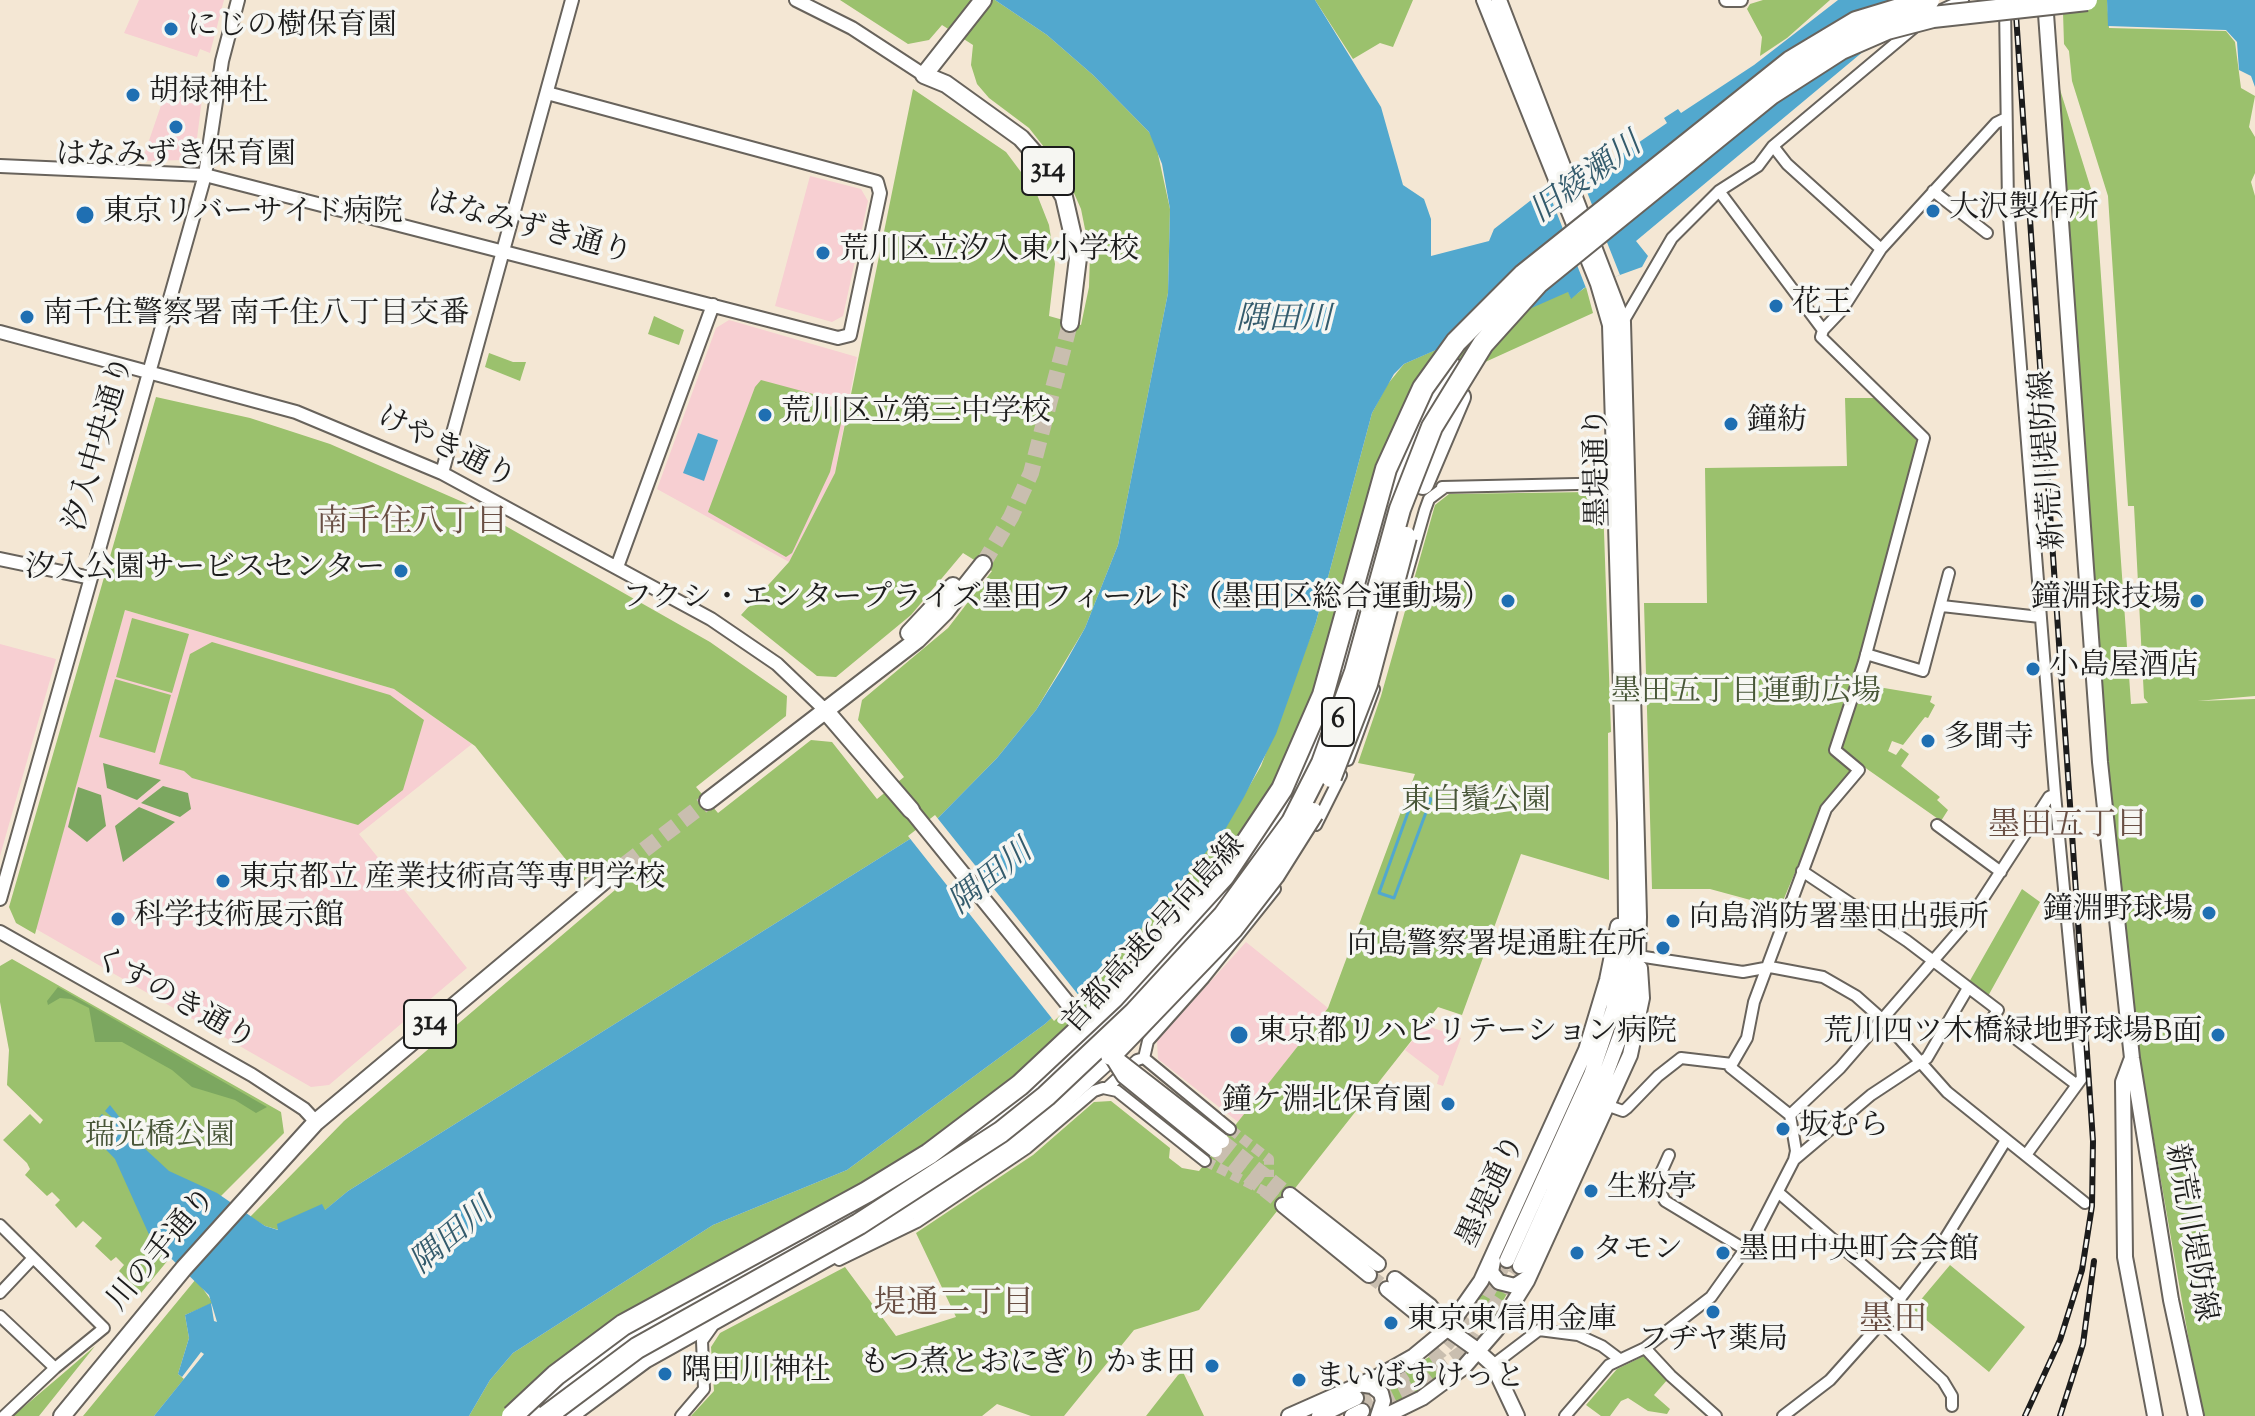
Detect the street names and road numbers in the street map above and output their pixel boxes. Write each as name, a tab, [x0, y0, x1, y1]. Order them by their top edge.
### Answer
road number: 314	[1022, 147, 1074, 195]
street label: はなみずき通り	[423, 185, 635, 275]
street label: 汐入中央通り	[60, 353, 144, 535]
street label: 新荒川堤防線	[2027, 369, 2075, 551]
street label: けやき通り	[370, 401, 520, 499]
street label: 墨堤通り	[1582, 407, 1620, 527]
road number: 6	[1322, 698, 1354, 746]
street label: 首都高速6号向島線	[1057, 829, 1255, 1043]
street label: くすのき通り	[86, 942, 260, 1060]
road number: 314	[404, 1000, 456, 1048]
street label: 墨堤通り	[1452, 1130, 1536, 1254]
street label: 新荒川堤防線	[2155, 1141, 2221, 1325]
street label: 川の手通り	[102, 1182, 226, 1320]

